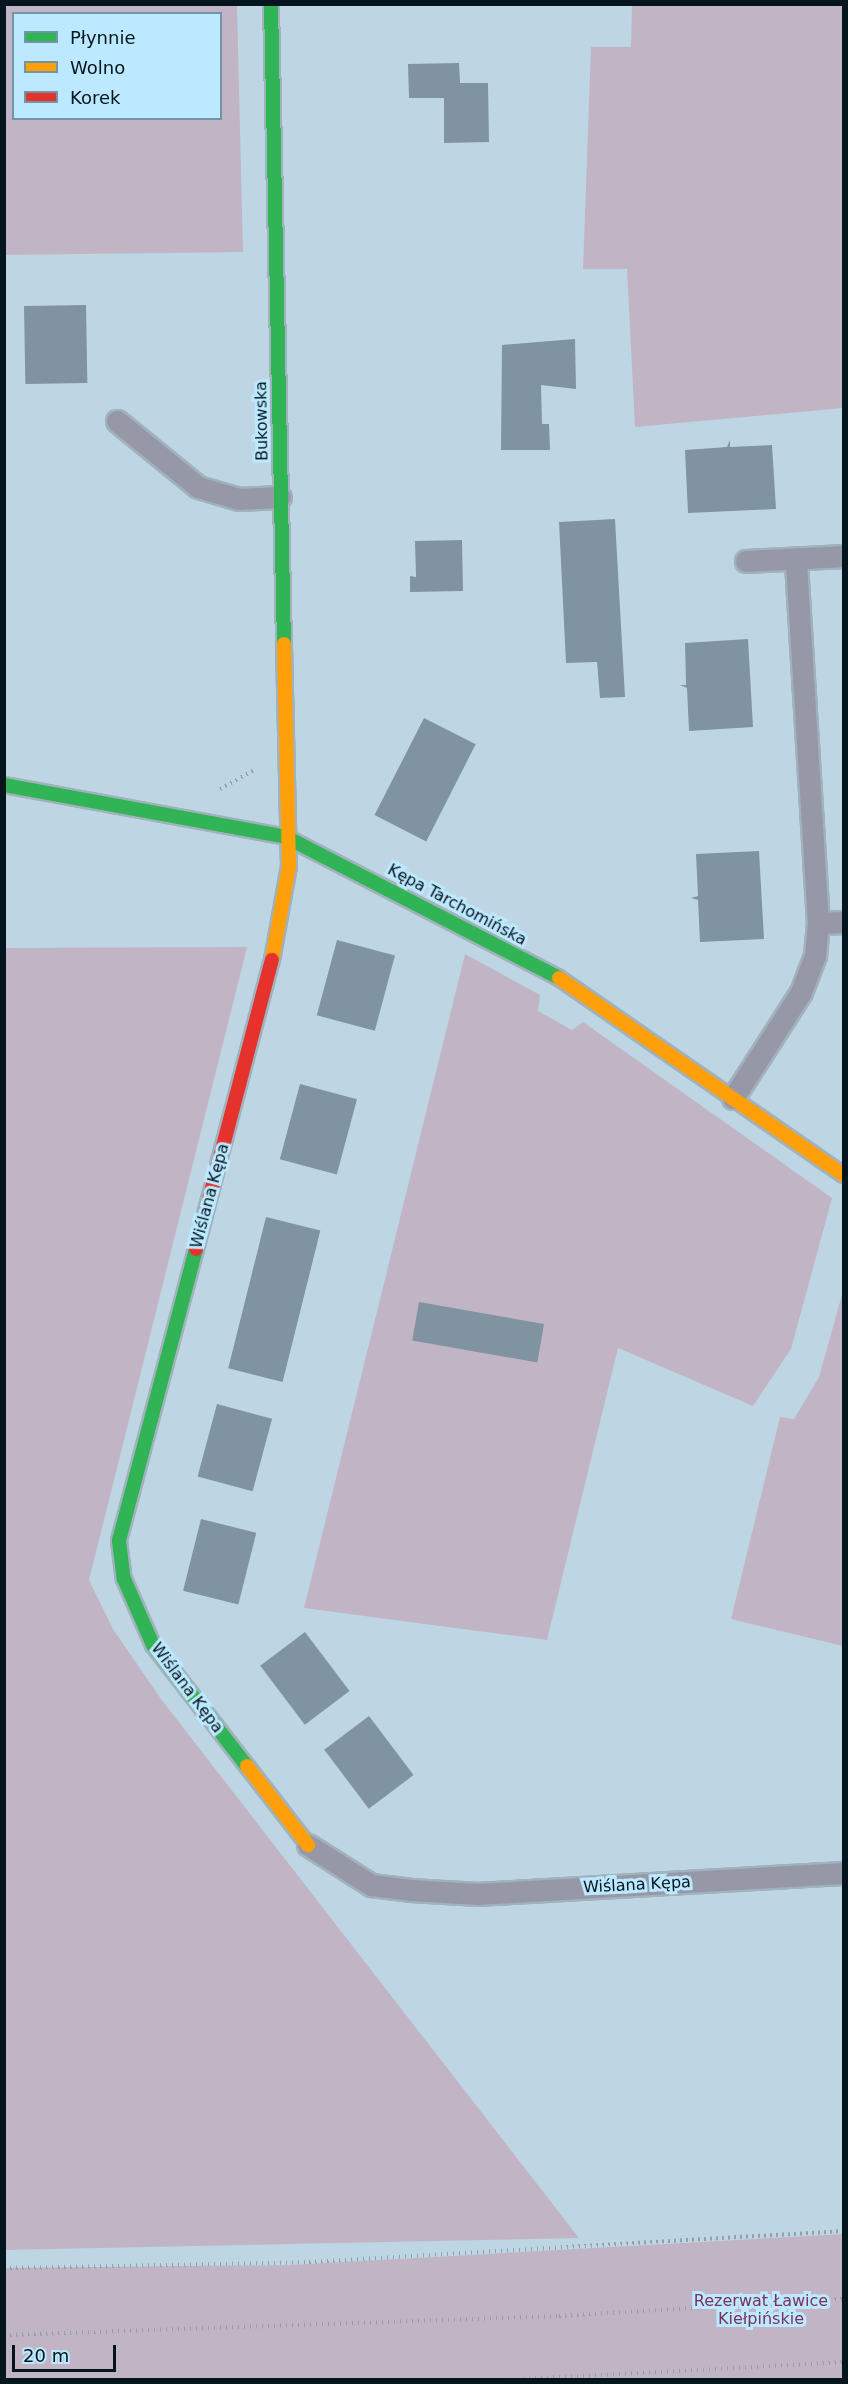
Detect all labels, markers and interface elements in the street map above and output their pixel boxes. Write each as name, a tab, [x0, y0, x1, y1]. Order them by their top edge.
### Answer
legend	[12, 12, 222, 120]
text: Płynnie	[70, 27, 136, 48]
text: Wolno	[70, 57, 125, 78]
text: Korek	[70, 87, 120, 108]
street label: Bukowska	[252, 381, 272, 461]
street label: Kępa Tarchomińska	[384, 860, 530, 950]
street label: Wiślana Kępa	[187, 1141, 233, 1251]
street label: Wiślana Kępa	[147, 1639, 227, 1737]
street label: Wiślana Kępa	[583, 1873, 691, 1897]
park label: Rezerwat Ławice Kiełpińskie	[694, 2291, 828, 2329]
scale bar	[15, 2333, 118, 2371]
text: 20 m	[23, 2345, 69, 2366]

